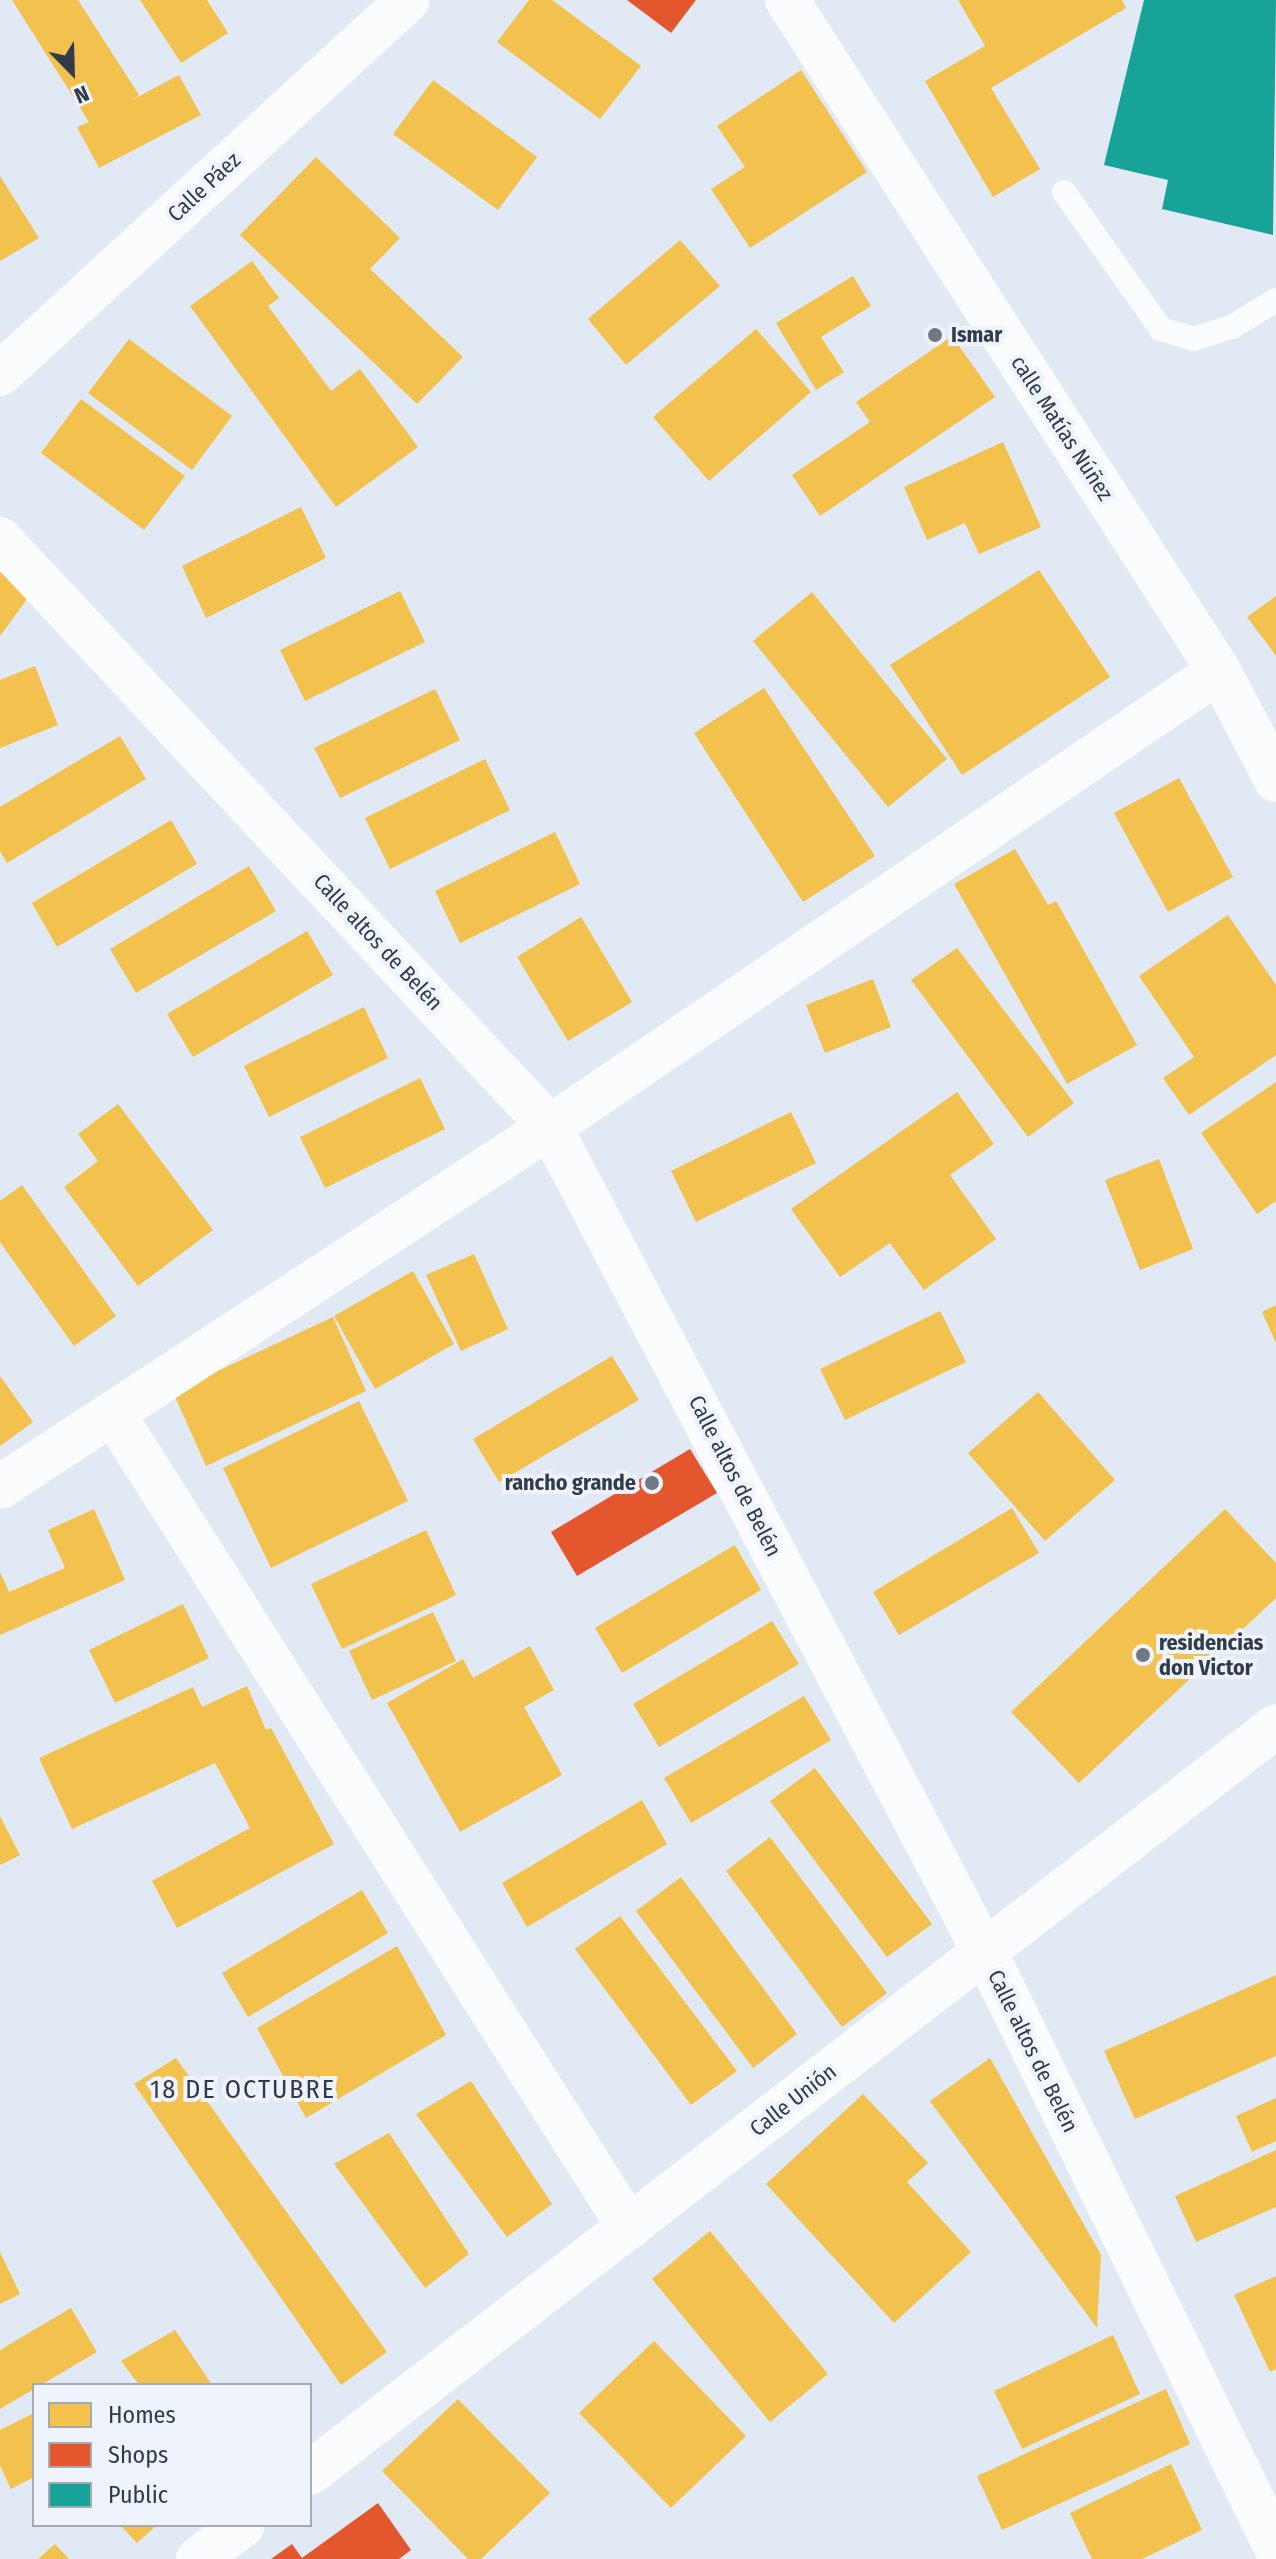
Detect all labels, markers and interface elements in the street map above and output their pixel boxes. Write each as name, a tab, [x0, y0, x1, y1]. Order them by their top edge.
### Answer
north arrow	[32, 32, 112, 112]
text: N	[70, 80, 93, 110]
street label: Calle Páez	[162, 147, 246, 227]
place label: Ismar	[951, 322, 1002, 348]
marker: Ismar	[926, 326, 944, 344]
street label: calle Matías Núñez	[1005, 351, 1119, 505]
street label: Calle altos de Belén	[308, 868, 448, 1016]
street label: Calle altos de Belén	[683, 1391, 787, 1561]
place label: rancho grande	[505, 1470, 636, 1496]
marker: rancho grande	[643, 1474, 661, 1492]
place label: residencias don Victor	[1159, 1629, 1263, 1680]
marker: residencias don Victor	[1134, 1646, 1152, 1664]
street label: Calle altos de Belén	[982, 1966, 1084, 2136]
street label: Calle Unión	[745, 2058, 841, 2142]
district label: 18 DE OCTUBRE	[150, 2074, 336, 2106]
legend	[32, 2383, 312, 2527]
text: Homes	[108, 2401, 176, 2429]
text: Shops	[108, 2441, 168, 2469]
text: Public	[108, 2481, 168, 2509]

